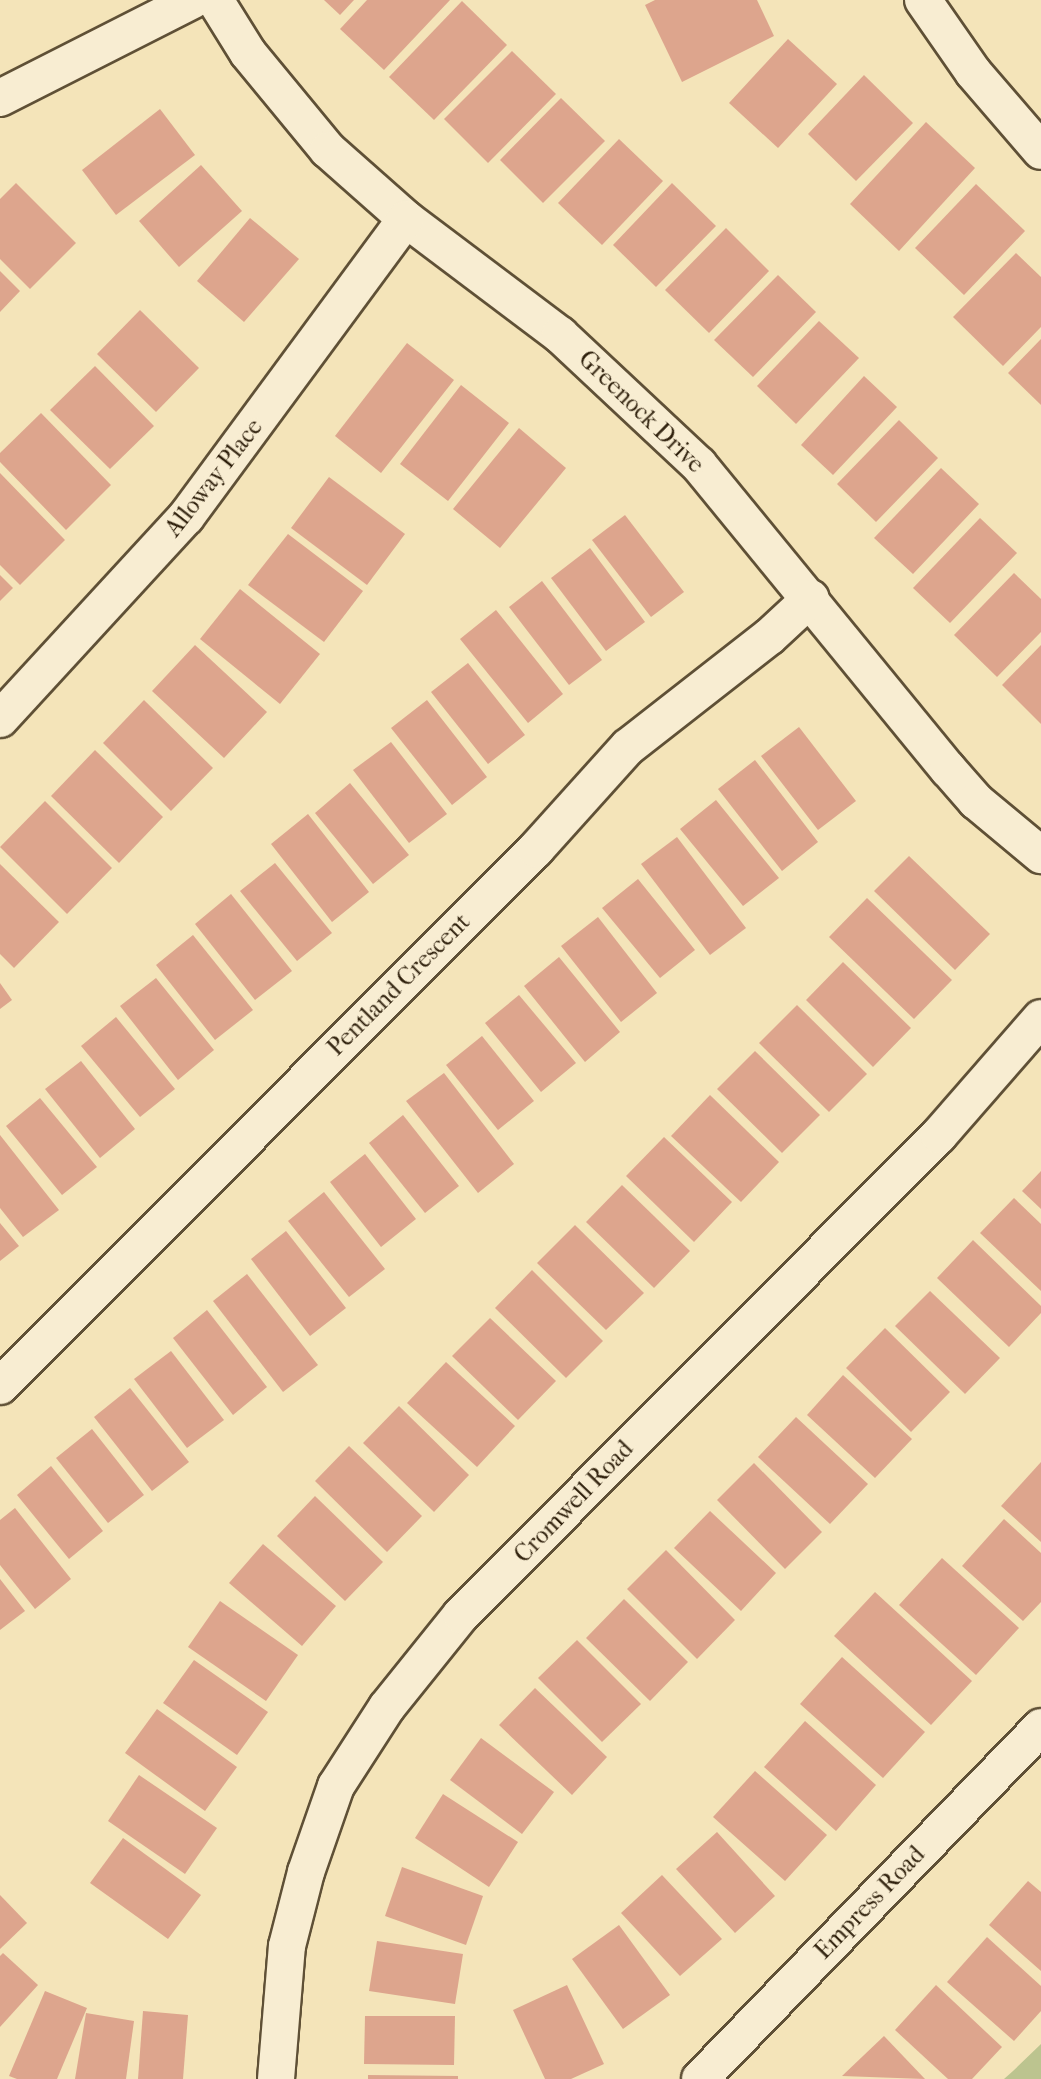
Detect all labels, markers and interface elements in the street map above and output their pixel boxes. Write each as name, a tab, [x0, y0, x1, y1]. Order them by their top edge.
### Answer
street label: Greenock Drive	[572, 345, 710, 479]
street label: Alloway Place	[159, 413, 269, 543]
street label: Pentland Crescent	[322, 908, 476, 1062]
street label: Cromwell Road	[509, 1435, 639, 1569]
street label: Empress Road	[809, 1841, 931, 1965]

